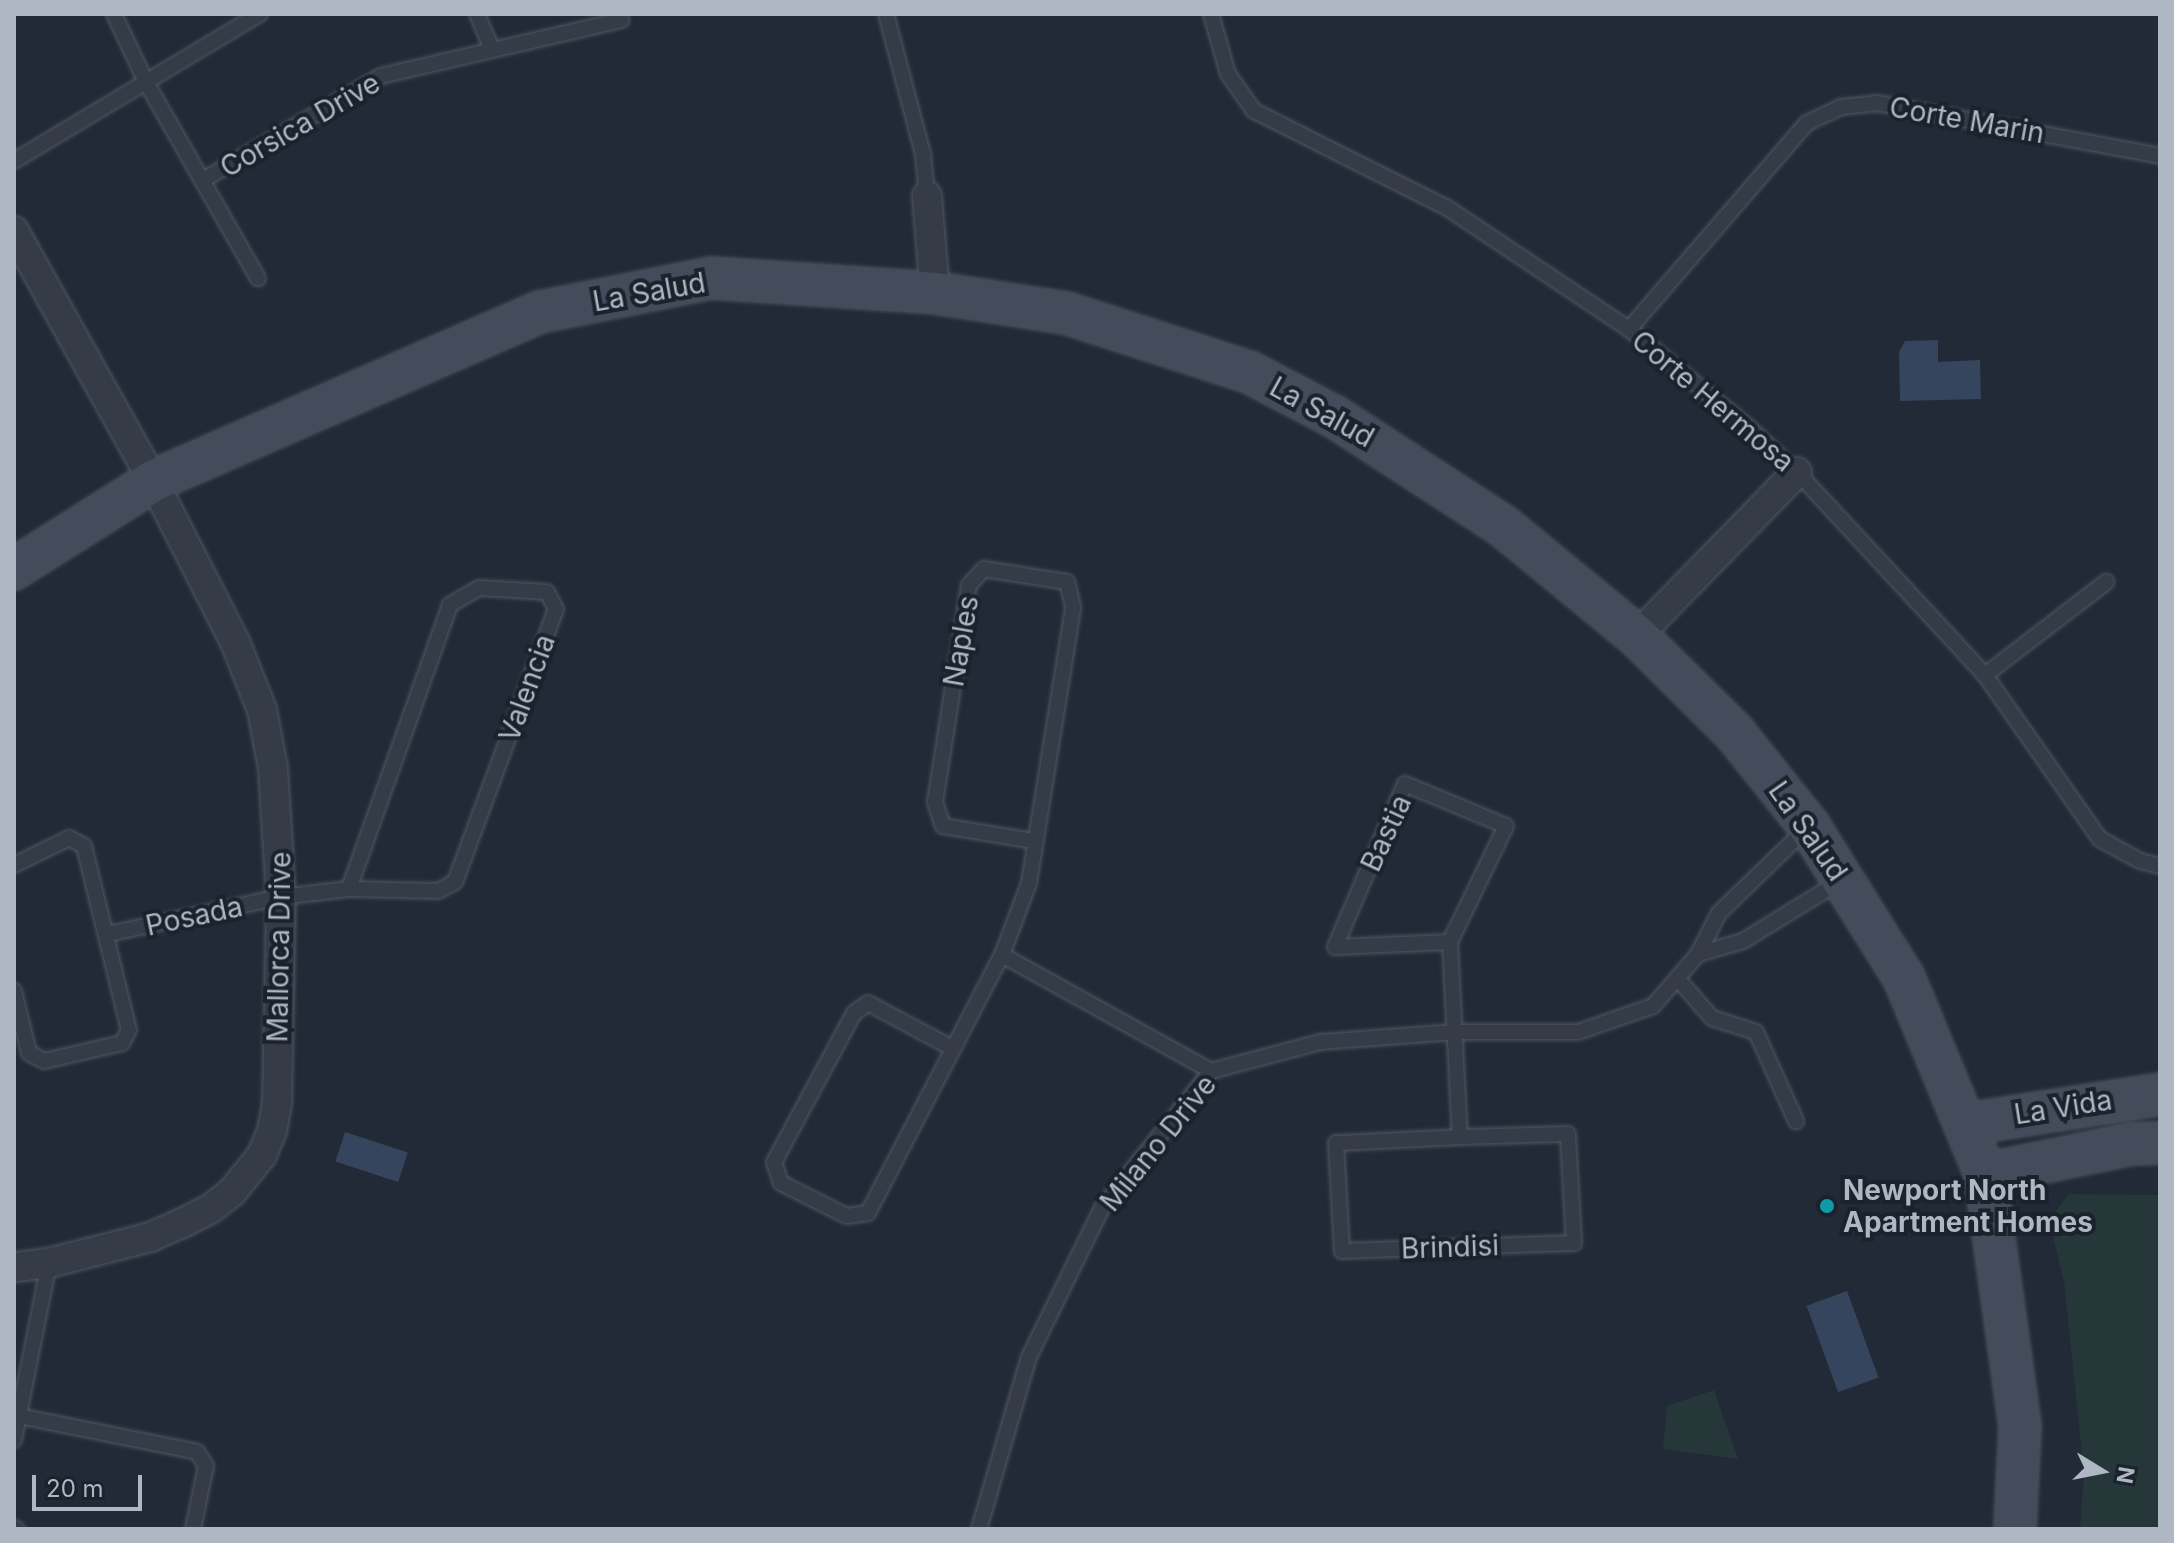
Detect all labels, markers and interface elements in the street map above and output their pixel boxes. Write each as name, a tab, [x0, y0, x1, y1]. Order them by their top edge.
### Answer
street label: Corsica Drive	[214, 66, 386, 184]
street label: Corte Marin	[1887, 90, 2047, 150]
street label: La Salud	[590, 266, 708, 318]
street label: Corte Hermosa	[1625, 323, 1801, 479]
street label: La Salud	[1264, 370, 1380, 454]
street label: Naples	[936, 593, 986, 689]
street label: Valencia	[492, 630, 562, 746]
street label: La Salud	[1762, 775, 1854, 887]
street label: Bastia	[1354, 789, 1418, 877]
street label: Mallorca Drive	[261, 851, 297, 1043]
street label: Posada	[143, 889, 245, 943]
street label: Milano Drive	[1093, 1068, 1223, 1218]
street label: La Vida	[2012, 1083, 2114, 1131]
place label: Newport North Apartment Homes	[1843, 1173, 2093, 1239]
marker: Newport North Apartment Homes	[1818, 1197, 1836, 1215]
street label: Brindisi	[1400, 1228, 1500, 1266]
north arrow	[2062, 1431, 2142, 1511]
scale bar	[36, 1459, 146, 1509]
text: N	[2111, 1465, 2140, 1486]
text: 20 m	[46, 1474, 104, 1503]

